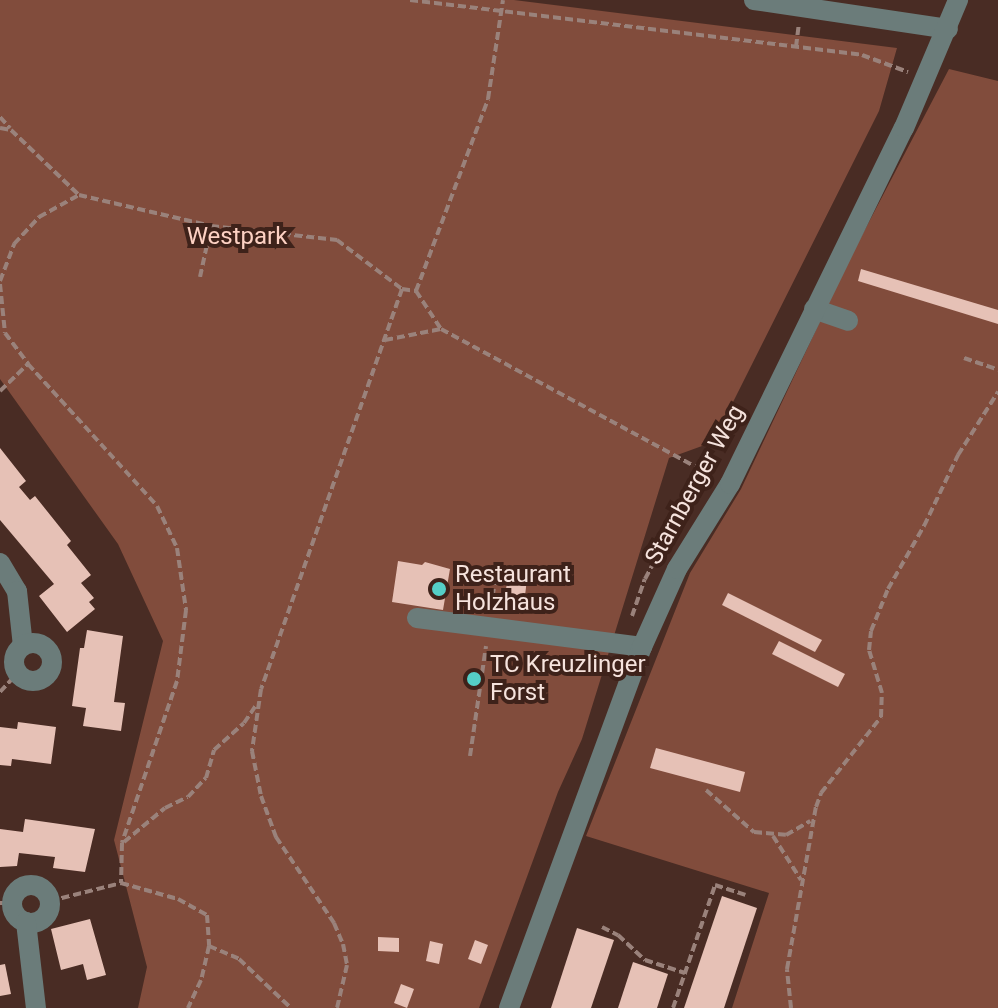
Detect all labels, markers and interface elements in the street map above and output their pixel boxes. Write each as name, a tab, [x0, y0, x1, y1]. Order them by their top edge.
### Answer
park label: Westpark	[187, 223, 287, 251]
street label: Starnberger Weg	[639, 400, 751, 570]
place label: Restaurant Holzhaus	[455, 561, 571, 617]
marker: Restaurant Holzhaus	[430, 580, 448, 598]
place label: TC Kreuzlinger Forst	[490, 651, 646, 707]
marker: TC Kreuzlinger Forst	[465, 670, 483, 688]

